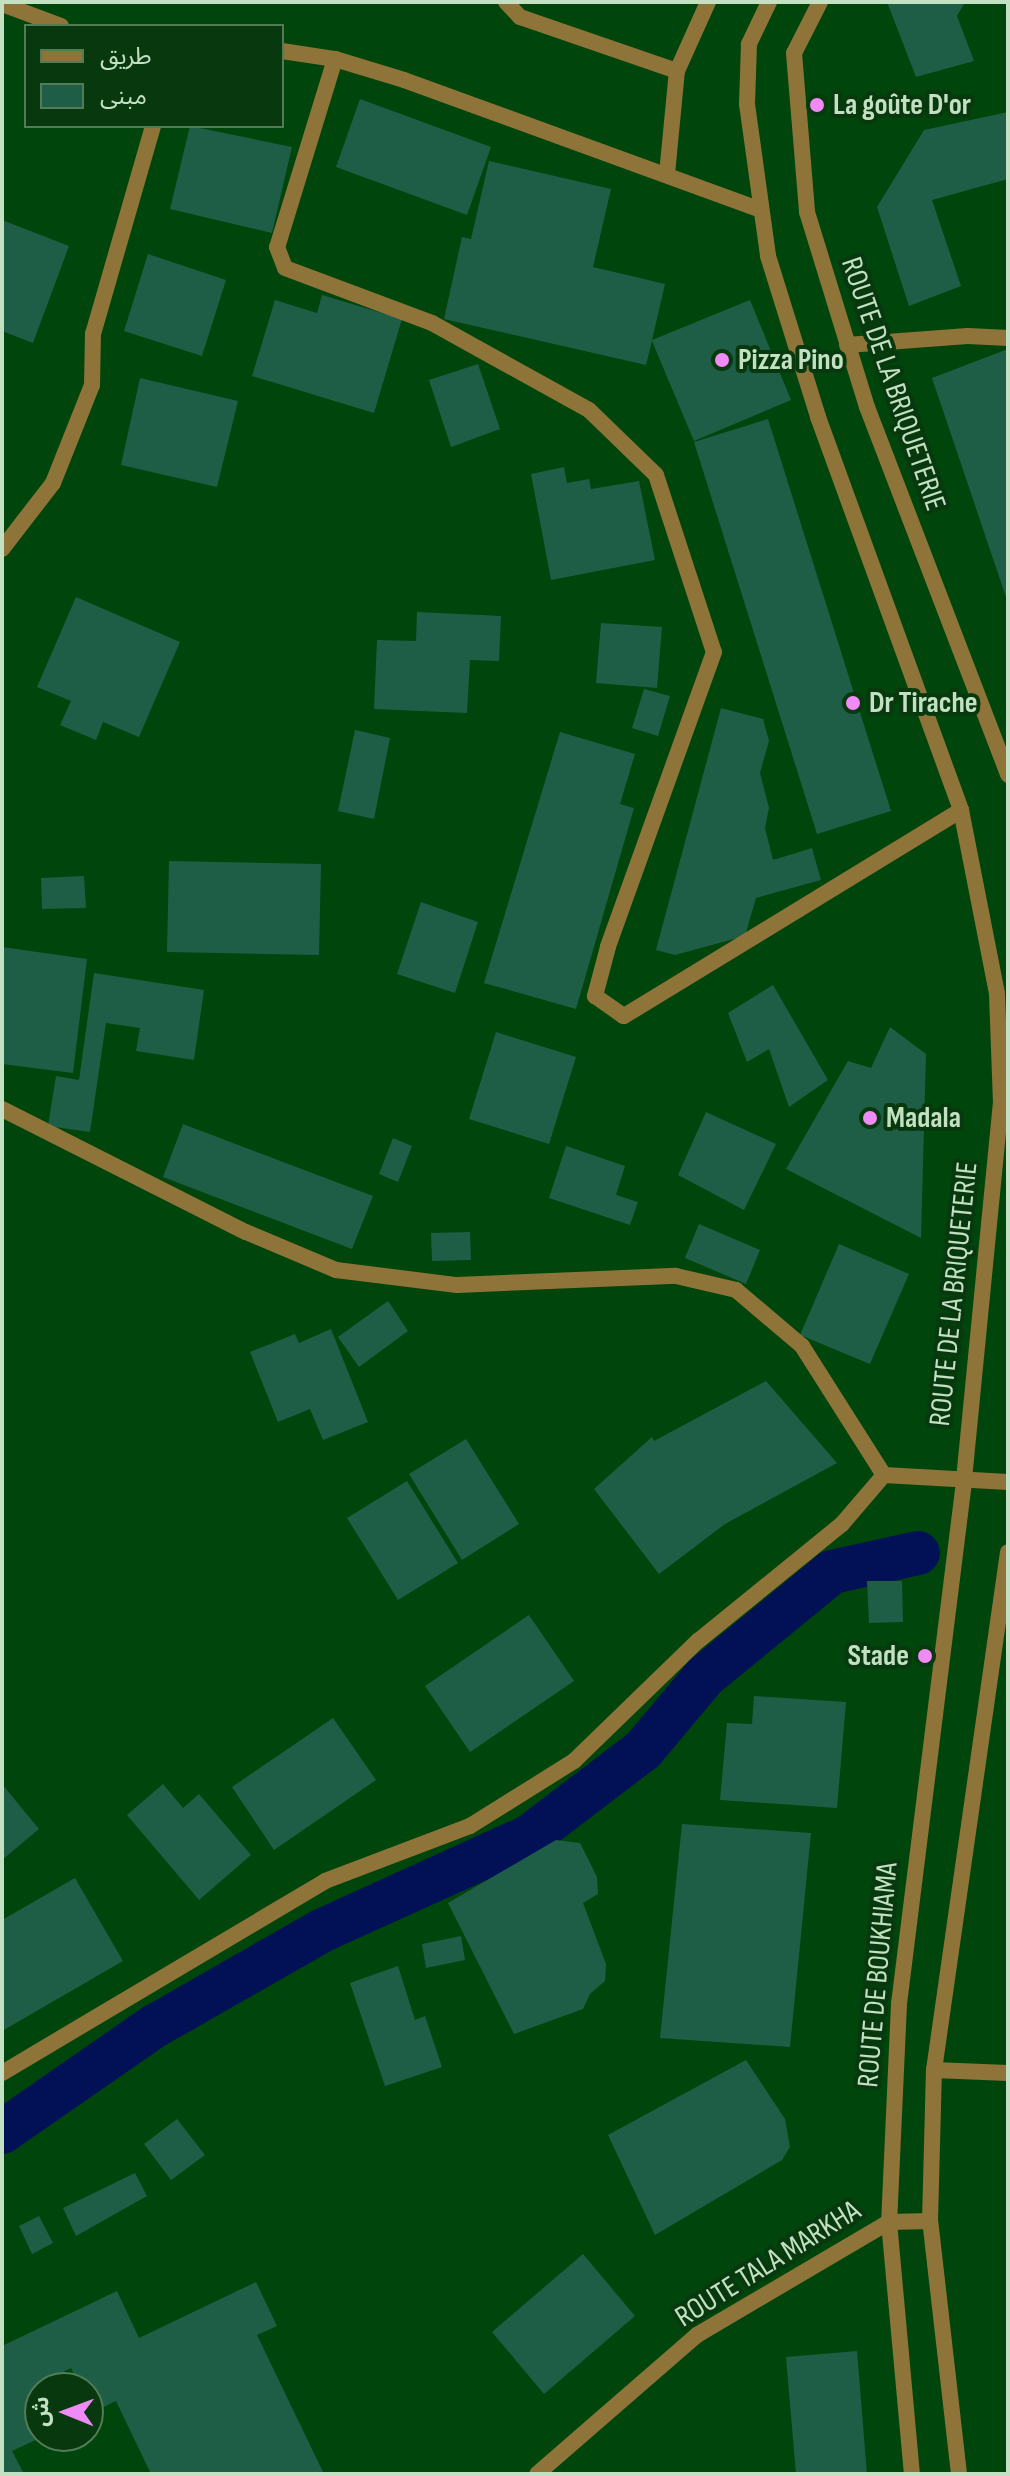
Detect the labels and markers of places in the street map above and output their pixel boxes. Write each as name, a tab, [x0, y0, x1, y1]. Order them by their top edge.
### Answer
place label: La goûte D'or	[833, 87, 971, 123]
marker: La goûte D'or	[808, 96, 826, 114]
place label: Pizza Pino	[738, 342, 844, 378]
marker: Pizza Pino	[713, 351, 731, 369]
place label: Dr Tirache	[869, 685, 978, 721]
marker: Dr Tirache	[844, 694, 862, 712]
place label: Madala	[886, 1100, 961, 1136]
marker: Madala	[861, 1109, 879, 1127]
place label: Stade	[847, 1638, 909, 1674]
marker: Stade	[916, 1647, 934, 1665]

